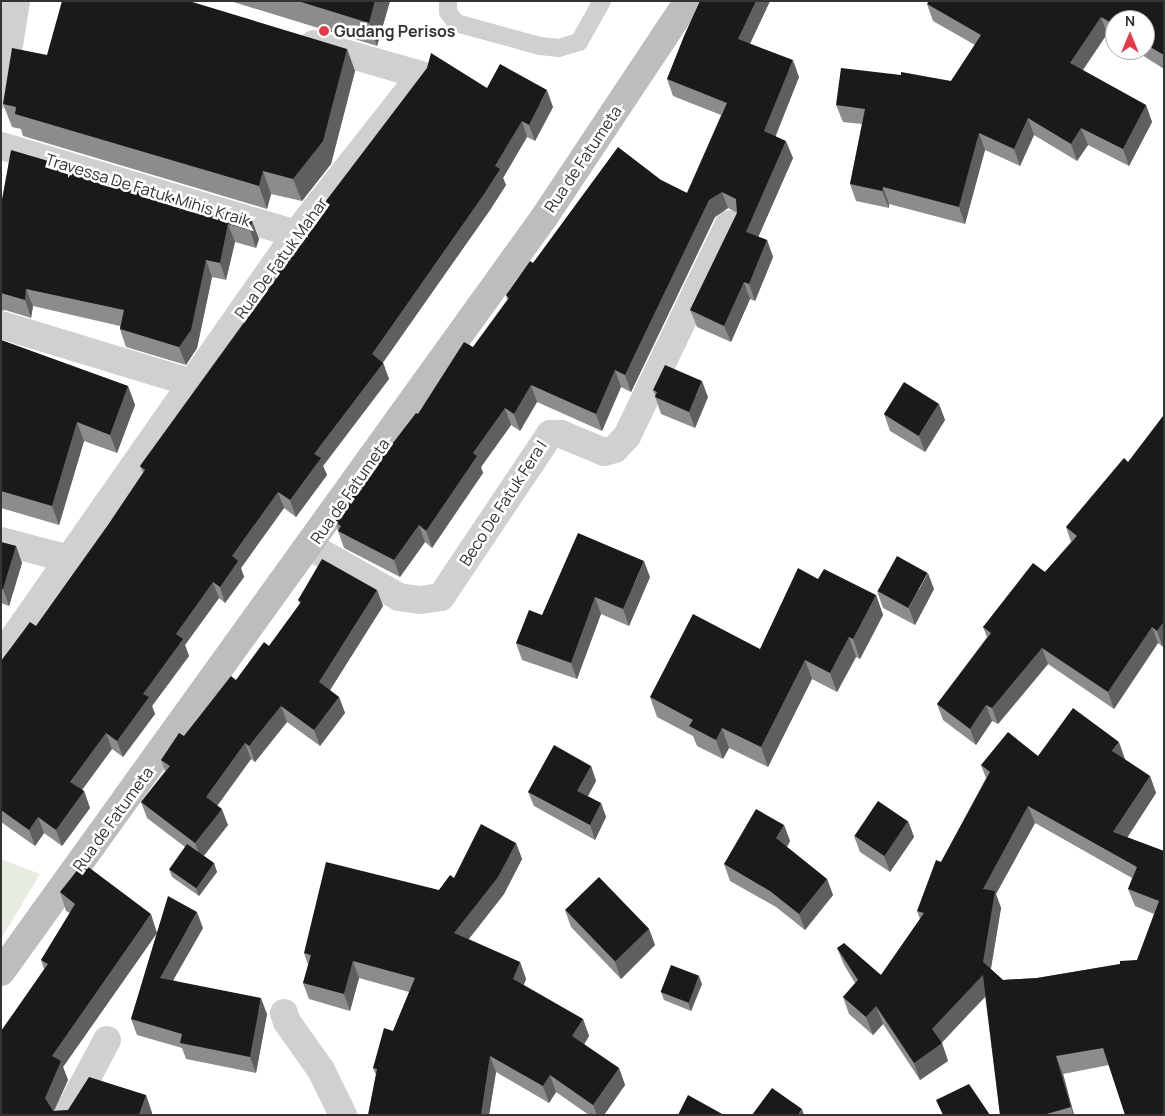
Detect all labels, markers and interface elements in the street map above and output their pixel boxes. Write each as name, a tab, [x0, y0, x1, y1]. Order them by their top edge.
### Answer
north arrow	[1105, 10, 1155, 60]
text: N	[1125, 11, 1135, 30]
place label: Gudang Perisos	[334, 21, 455, 41]
marker: Gudang Perisos	[318, 25, 330, 37]
street label: Rua de Fatumeta	[540, 102, 626, 216]
street label: Travessa De Fatuk Mihis Kraik	[43, 150, 253, 230]
street label: Rua De Fatuk Mahar	[231, 194, 331, 322]
street label: Rua de Fatumeta	[306, 435, 394, 547]
street label: Beco De Fatuk Fera I	[455, 437, 551, 569]
street label: Rua de Fatumeta	[69, 763, 157, 875]

